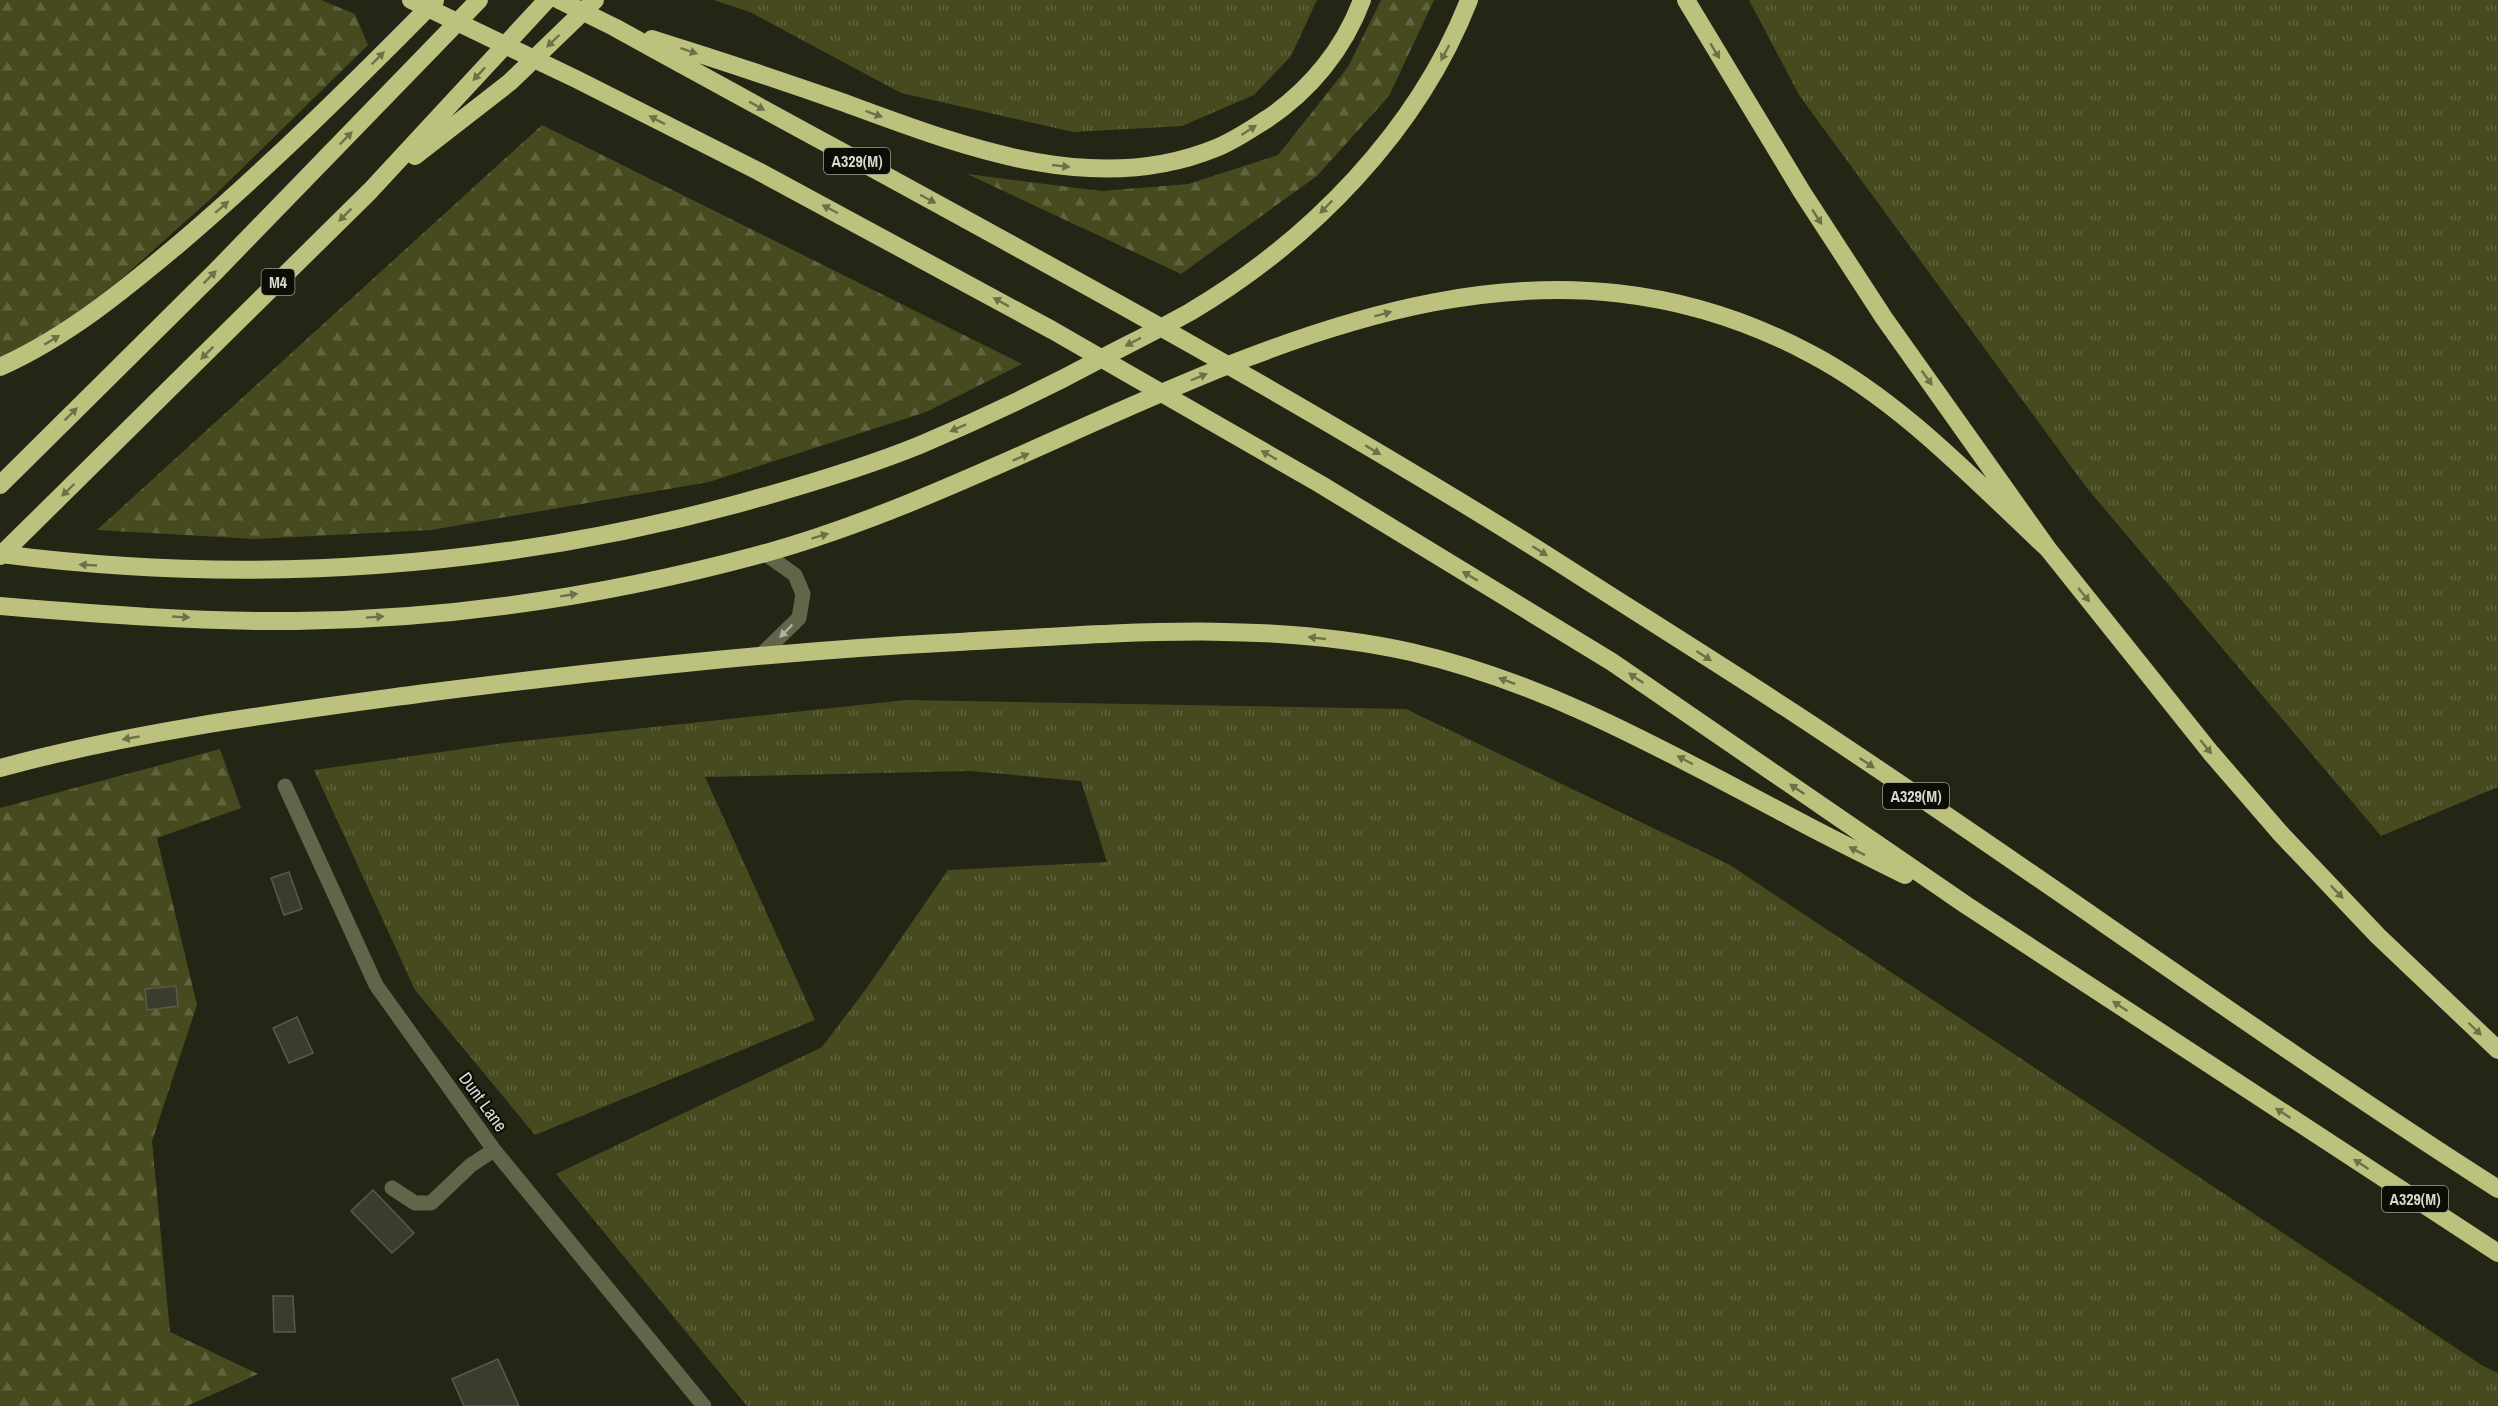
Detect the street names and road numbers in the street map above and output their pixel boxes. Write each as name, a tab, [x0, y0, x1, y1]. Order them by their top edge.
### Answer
road number: A329(M)	[824, 148, 890, 174]
road number: M4	[262, 269, 294, 295]
road number: A329(M)	[1883, 783, 1949, 809]
street label: Dunt Lane	[453, 1067, 514, 1137]
road number: A329(M)	[2382, 1186, 2448, 1212]

